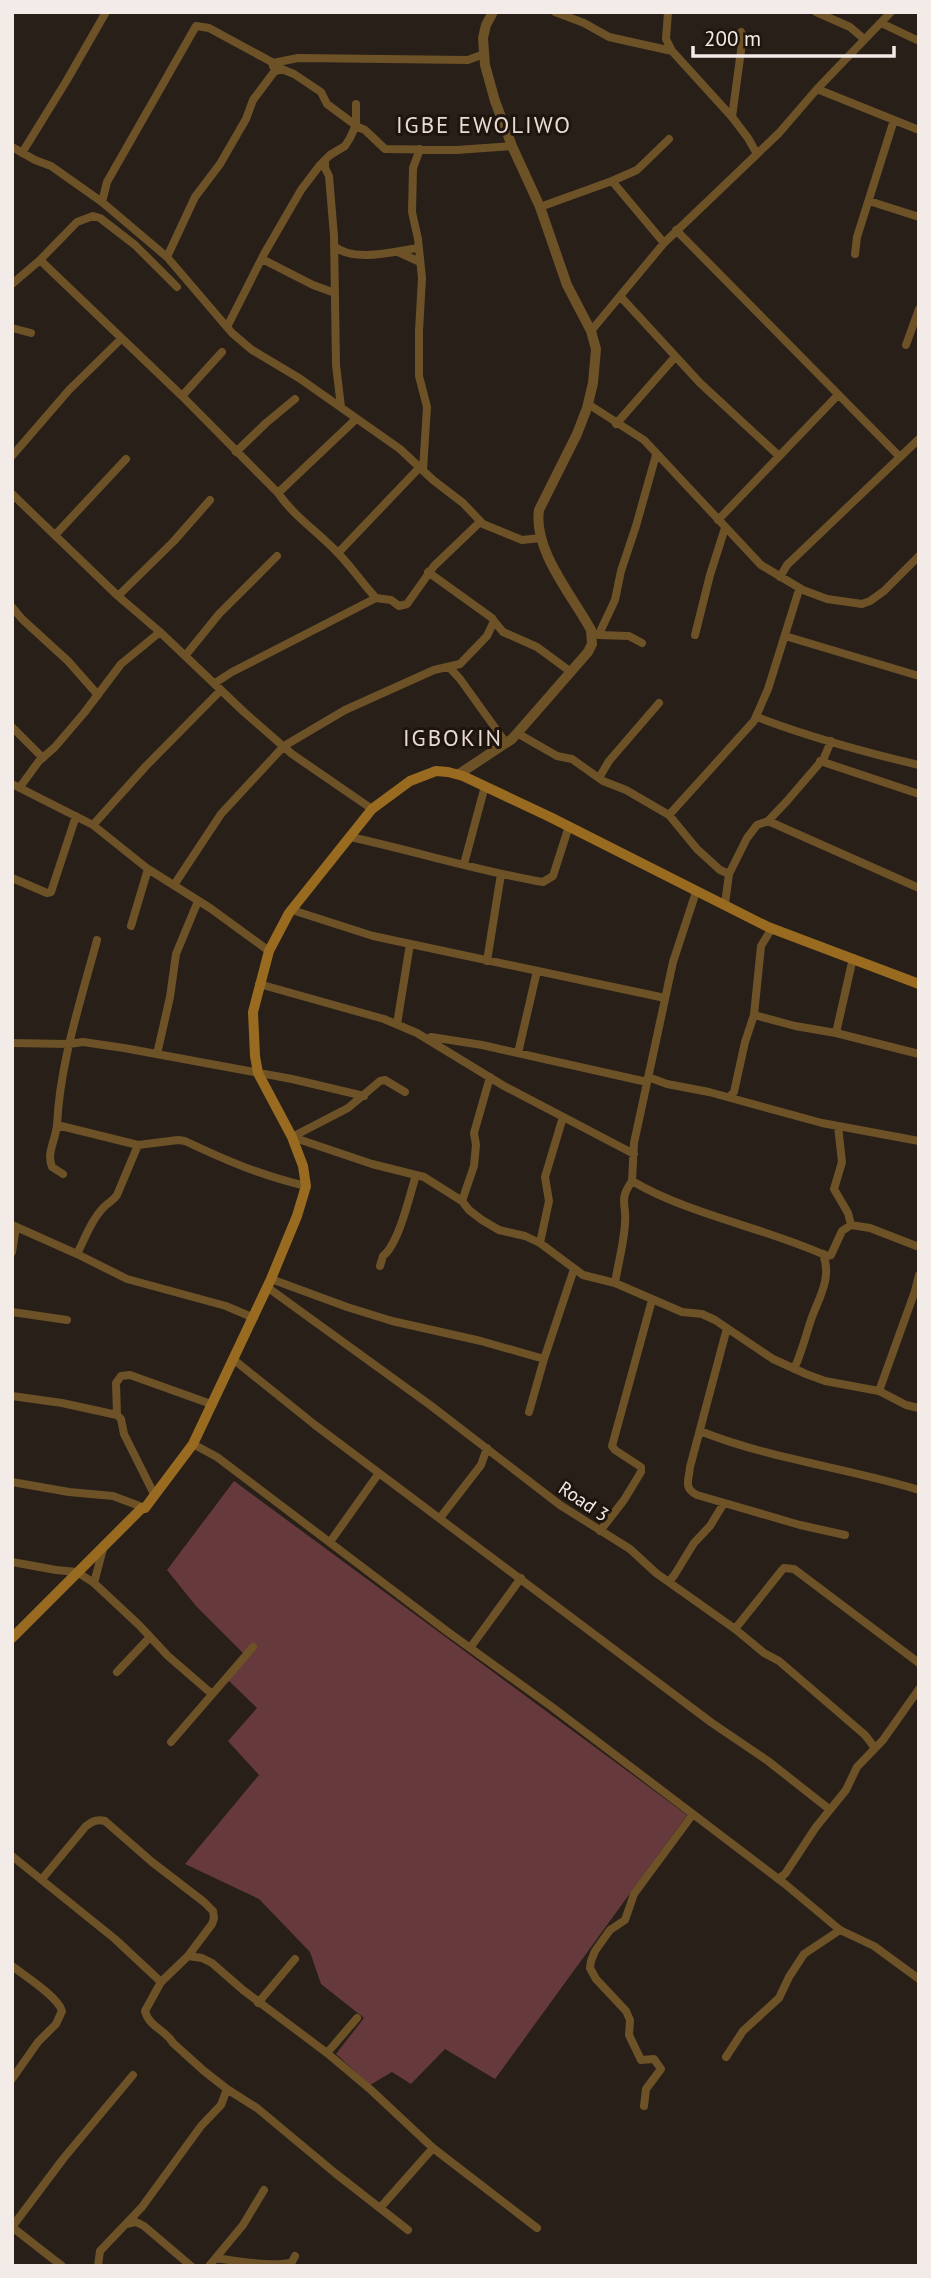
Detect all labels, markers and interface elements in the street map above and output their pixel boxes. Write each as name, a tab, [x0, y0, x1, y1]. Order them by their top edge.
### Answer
scale bar	[693, 14, 894, 58]
text: 200 m	[704, 25, 761, 52]
district label: IGBE EWOLIWO	[396, 110, 572, 139]
district label: IGBOKIN	[403, 723, 503, 752]
street label: Road 3	[554, 1475, 614, 1527]

